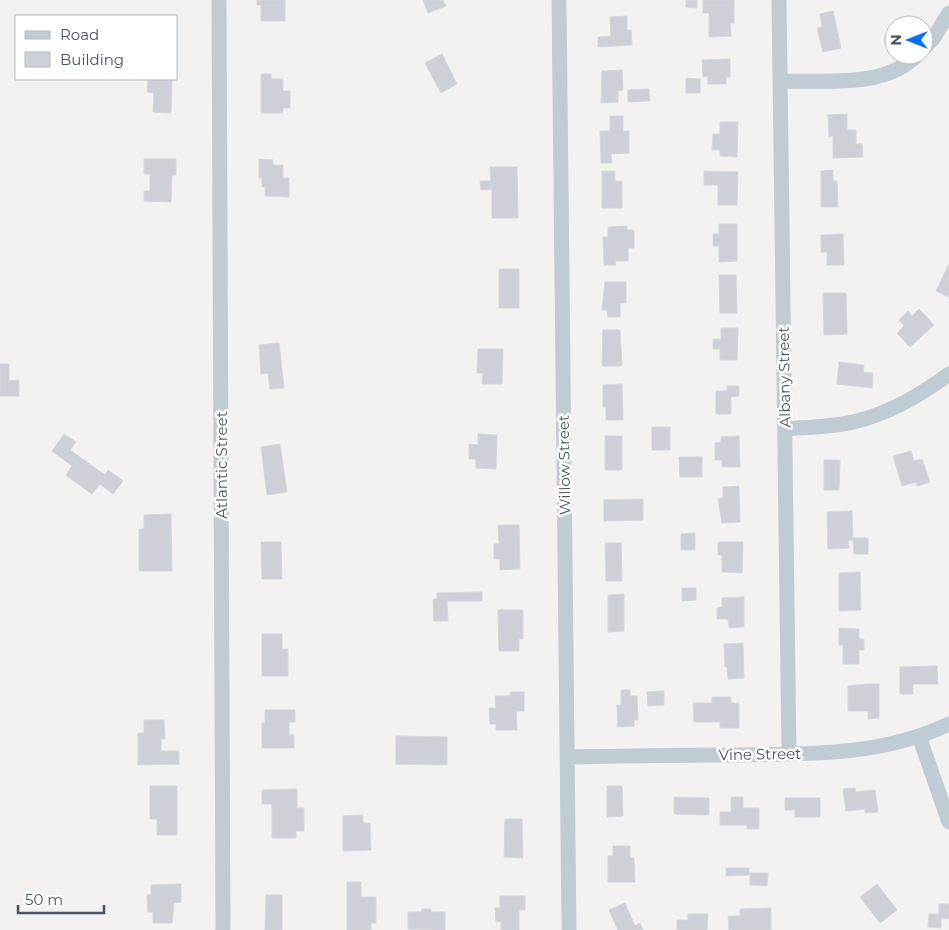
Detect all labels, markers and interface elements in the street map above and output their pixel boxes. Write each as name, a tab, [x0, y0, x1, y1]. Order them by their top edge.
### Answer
legend	[15, 15, 178, 80]
north arrow	[884, 15, 934, 65]
text: Road	[60, 25, 99, 44]
text: N	[887, 34, 905, 46]
text: Building	[60, 50, 124, 69]
street label: Albany Street	[774, 326, 794, 428]
street label: Atlantic Street	[212, 411, 231, 519]
street label: Willow Street	[554, 415, 574, 515]
street label: Vine Street	[718, 744, 802, 764]
scale bar	[18, 882, 104, 914]
text: 50 m	[25, 890, 63, 909]

